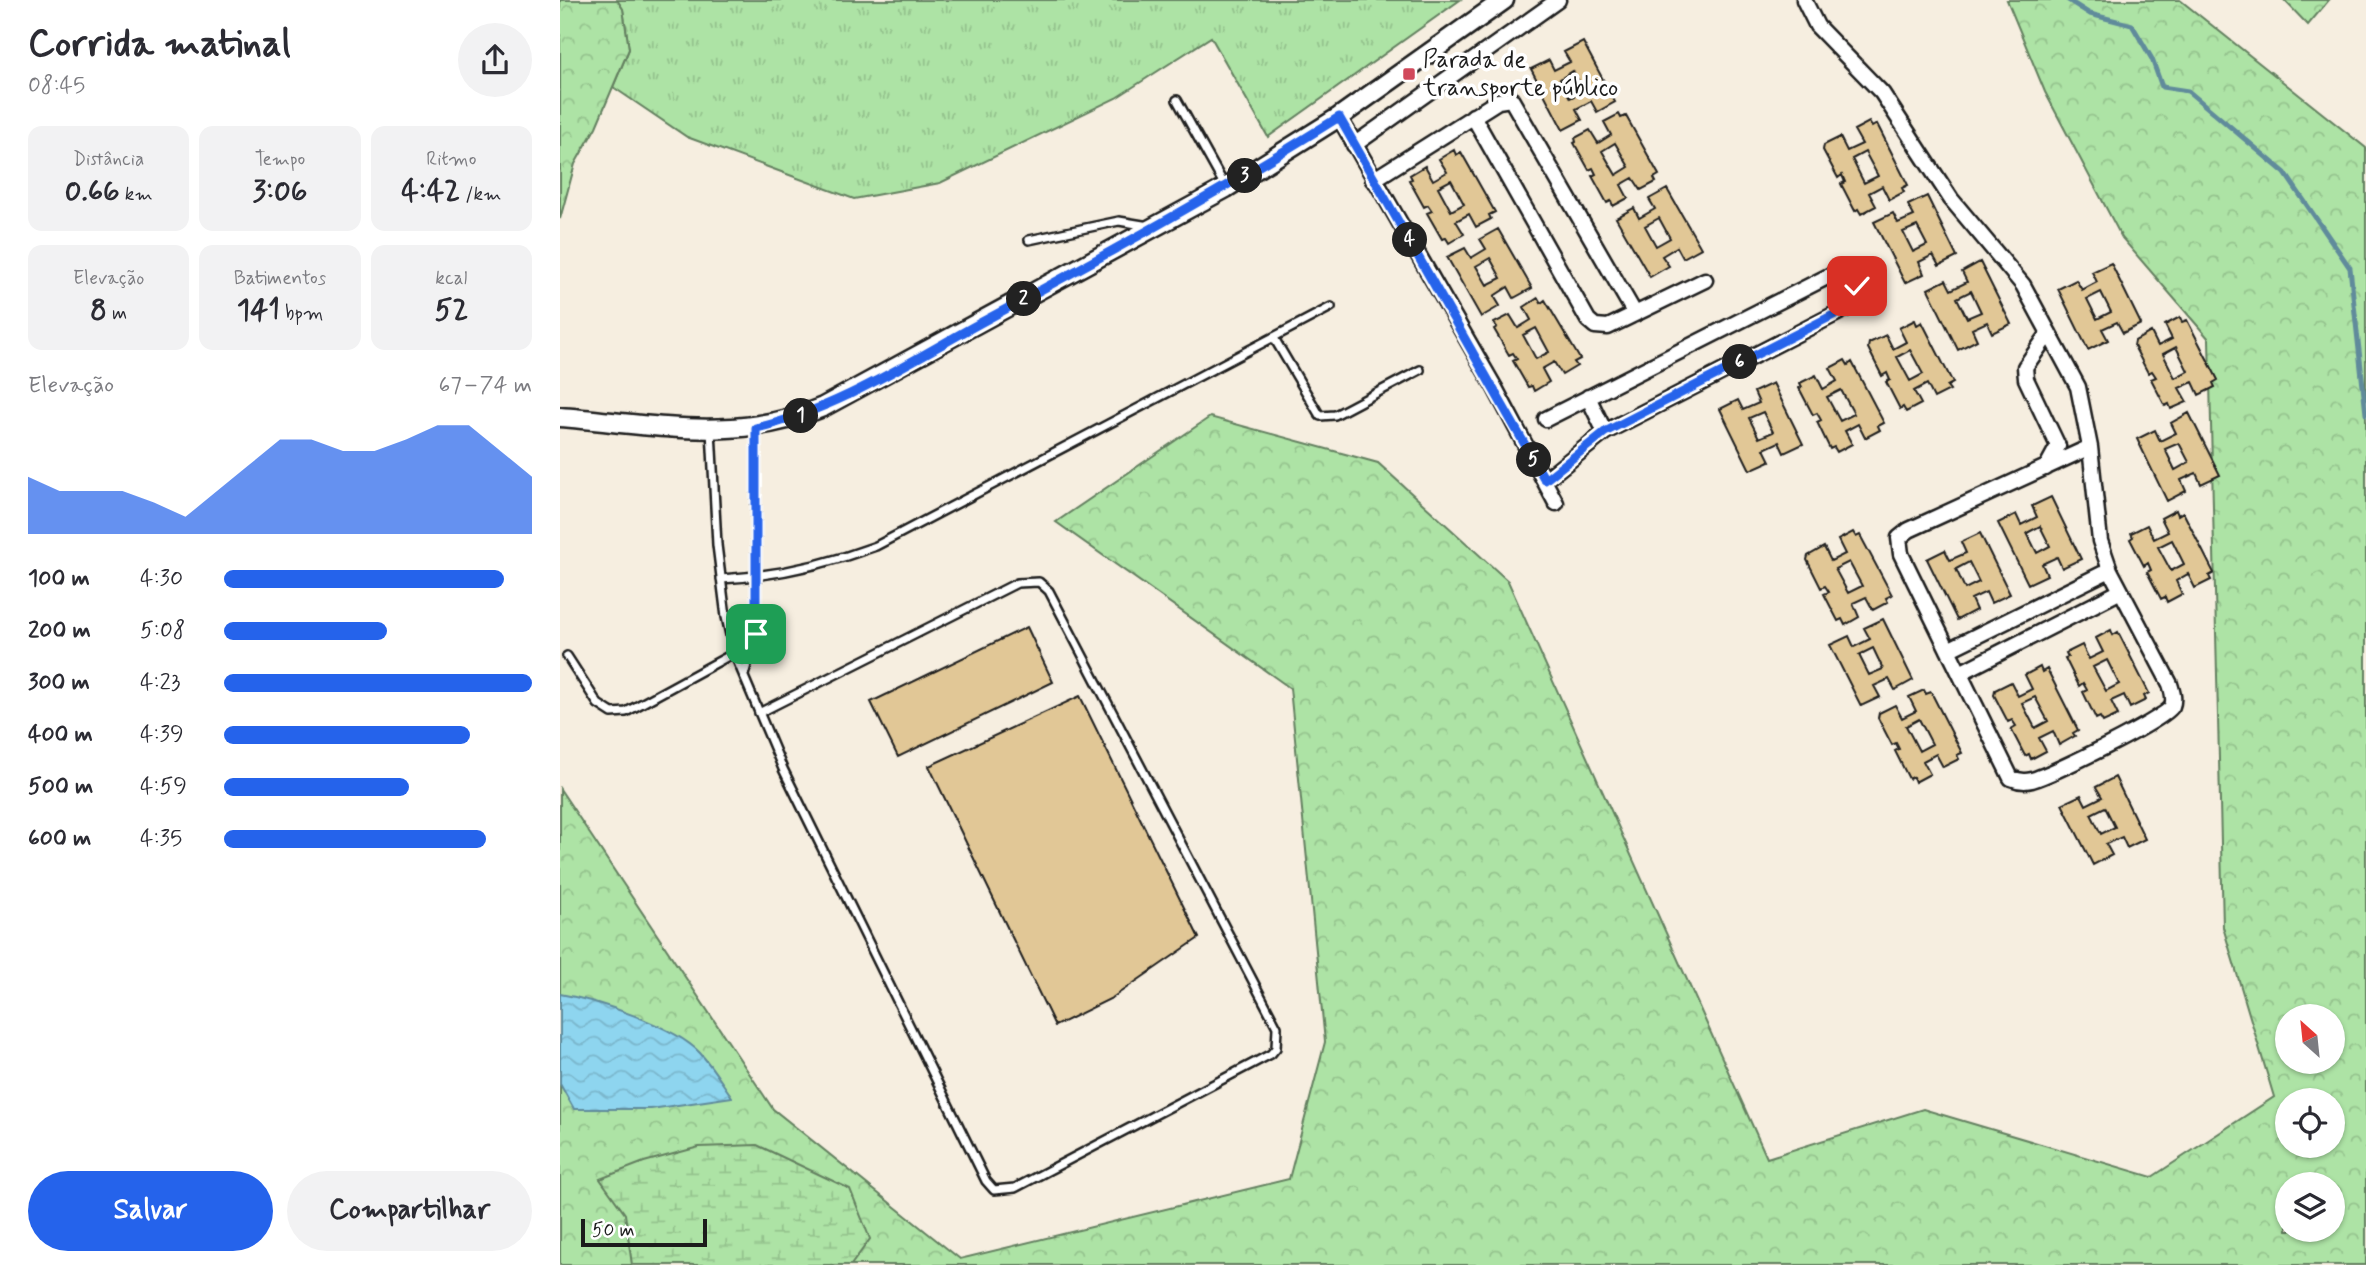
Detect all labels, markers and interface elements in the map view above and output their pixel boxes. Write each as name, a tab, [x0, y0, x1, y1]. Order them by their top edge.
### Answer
text: Corrida matinal	[28, 20, 291, 69]
button: share	[458, 23, 532, 97]
place label: Parada de transporte público	[1422, 45, 1618, 104]
marker: Parada de transporte público	[1401, 66, 1417, 82]
text: 08:45	[28, 71, 85, 101]
text: Distância	[73, 147, 144, 172]
text: Tempo	[255, 147, 305, 172]
text: Ritmo	[426, 147, 476, 172]
pin: 3	[1228, 158, 1262, 194]
text: 3	[1240, 163, 1249, 188]
text: 0.66	[65, 172, 120, 211]
text: 3:06	[253, 172, 307, 211]
text: 4:42	[401, 172, 460, 211]
text: km	[120, 182, 153, 207]
text: /km	[460, 182, 501, 207]
pin: 4	[1392, 222, 1428, 258]
text: 4	[1404, 227, 1415, 252]
pin	[1827, 256, 1887, 316]
text: Elevação	[73, 266, 144, 291]
text: Batimentos	[234, 266, 326, 291]
text: kcal	[435, 266, 467, 291]
icon: check	[1838, 267, 1876, 305]
pin: 2	[1007, 282, 1042, 316]
text: 2	[1019, 286, 1028, 311]
text: 8	[90, 291, 107, 330]
text: 141	[237, 291, 280, 330]
text: 52	[434, 291, 468, 330]
text: m	[107, 301, 127, 326]
text: bpm	[280, 301, 323, 326]
pin: 6	[1722, 344, 1758, 380]
text: 6	[1735, 349, 1744, 374]
text: Elevação	[28, 371, 114, 401]
text: 67–74 m	[439, 371, 532, 401]
pin: 1	[784, 398, 818, 434]
text: 1	[796, 403, 805, 428]
pin: 5	[1516, 442, 1552, 477]
text: 5	[1528, 447, 1539, 472]
text: 100 m	[28, 564, 90, 594]
text: 4:30	[140, 564, 183, 594]
pin	[726, 604, 786, 664]
icon: arrive	[737, 615, 775, 653]
text: 200 m	[28, 616, 91, 646]
text: 5:08	[140, 616, 185, 646]
text: 300 m	[28, 668, 90, 698]
text: 4:23	[140, 668, 181, 698]
text: 400 m	[28, 720, 93, 750]
text: 4:39	[140, 720, 184, 750]
text: 500 m	[28, 772, 93, 802]
text: 4:59	[140, 772, 187, 802]
text: 600 m	[28, 824, 91, 854]
text: 4:35	[140, 824, 182, 854]
north arrow	[2275, 1004, 2345, 1074]
map controls	[2275, 1004, 2345, 1242]
button: locate	[2275, 1088, 2345, 1158]
button: Salvar	[28, 1171, 273, 1251]
button: Compartilhar	[287, 1171, 532, 1251]
button: layers	[2275, 1172, 2345, 1242]
scale bar	[581, 1216, 707, 1248]
text: 50 m	[592, 1218, 635, 1243]

